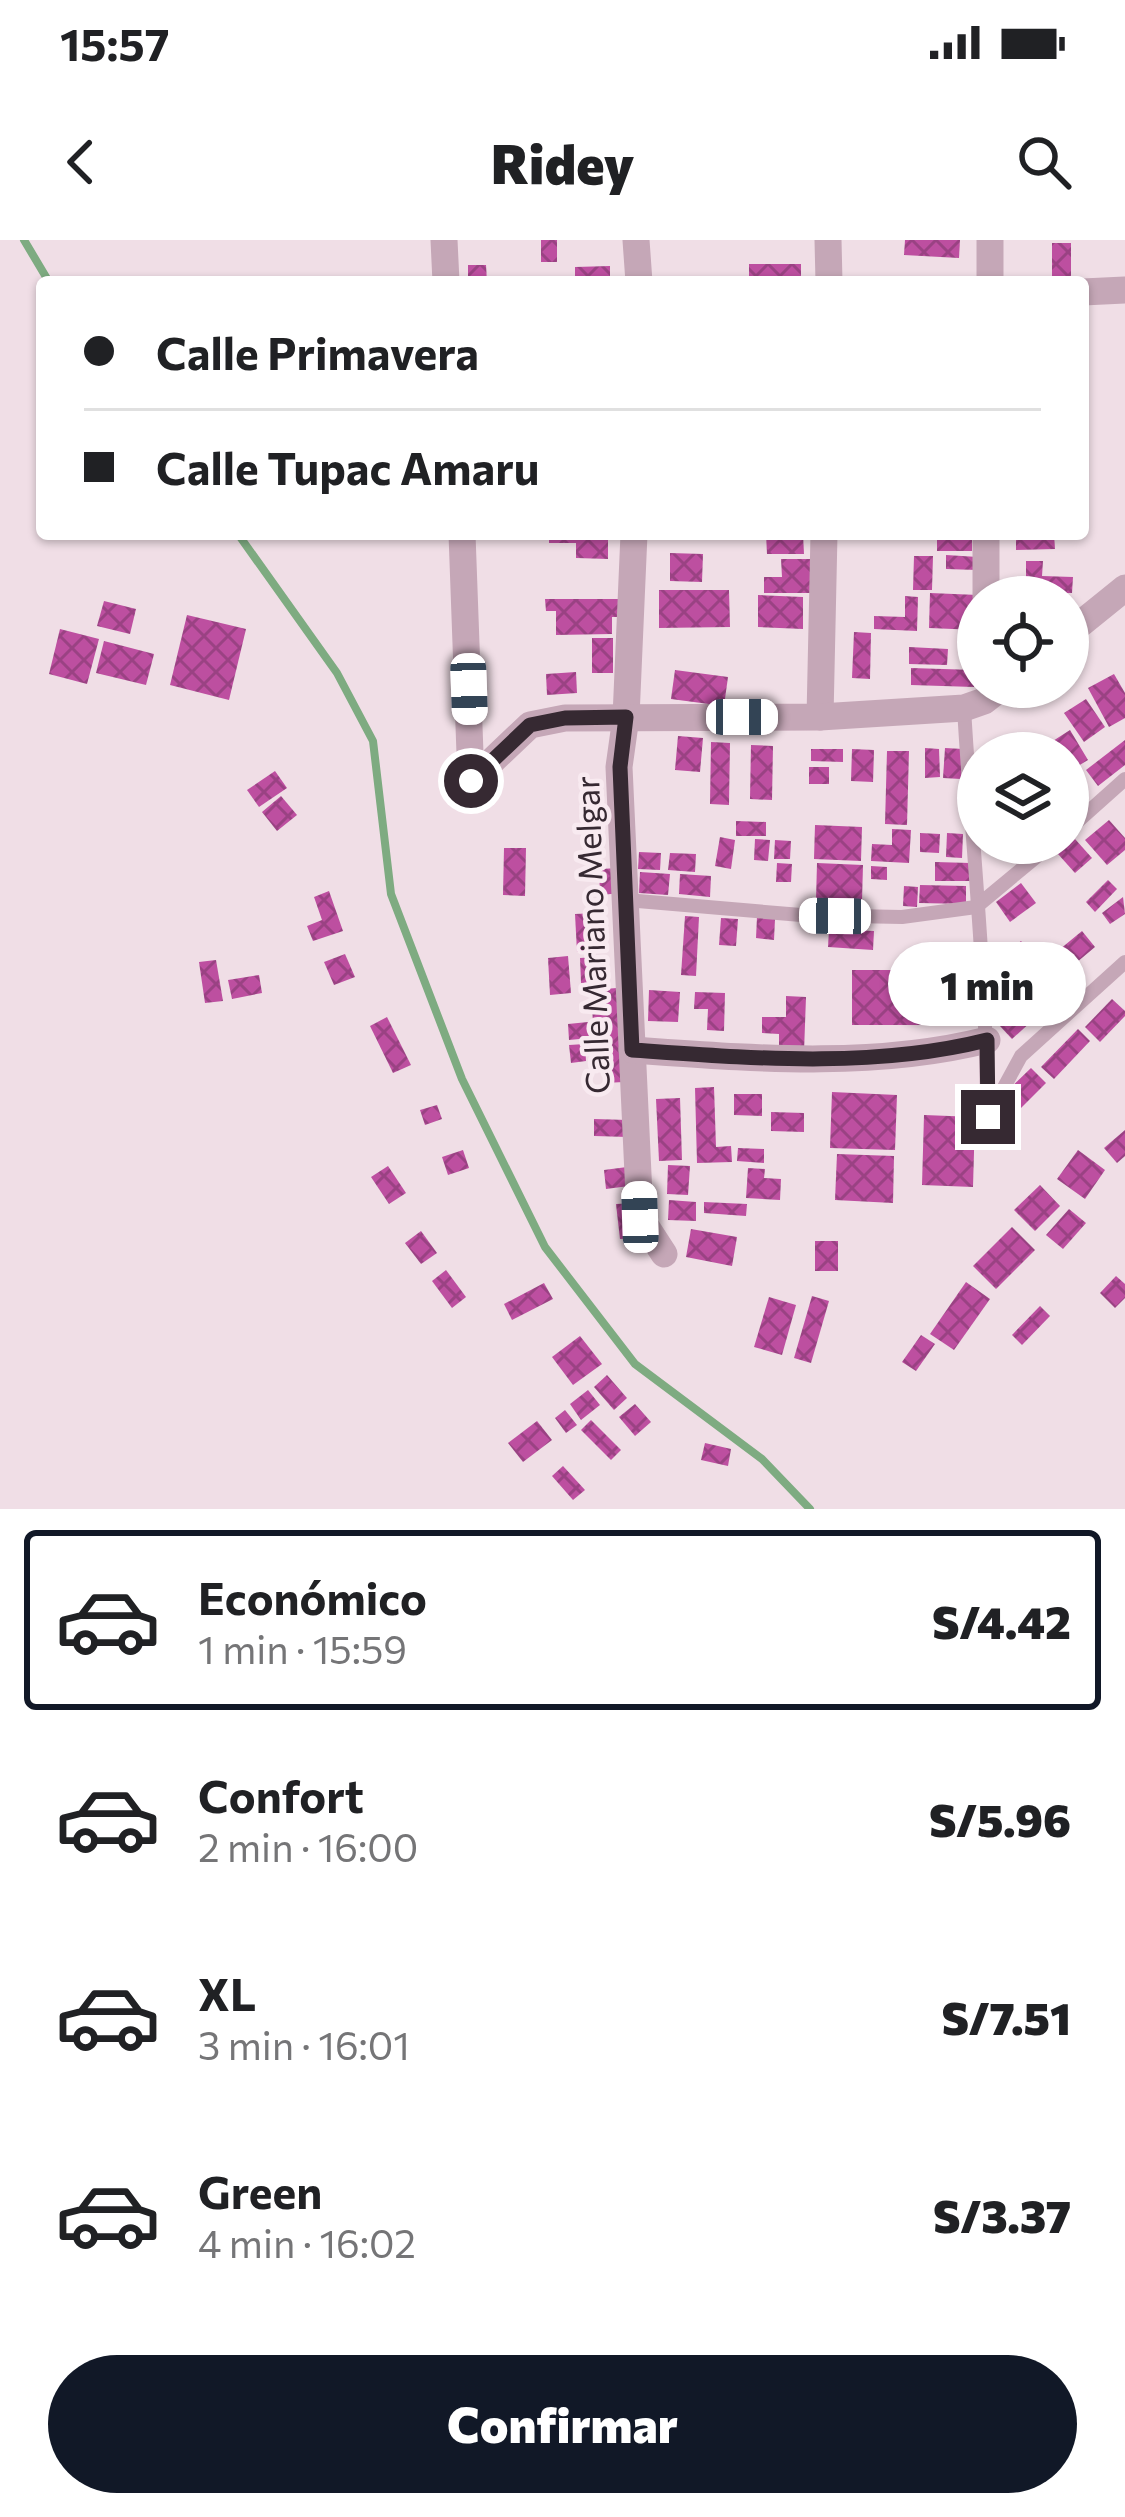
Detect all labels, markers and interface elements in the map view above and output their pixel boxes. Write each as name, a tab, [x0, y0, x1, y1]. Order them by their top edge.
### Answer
text: 15:57	[60, 15, 169, 70]
icon: back	[48, 129, 114, 195]
text: Ridey	[491, 129, 634, 195]
icon: search	[1011, 129, 1077, 195]
text: Calle Primavera	[156, 324, 479, 379]
text: Calle Tupac Amaru	[156, 439, 539, 494]
map controls	[957, 576, 1089, 864]
button: locate	[957, 576, 1089, 708]
car	[450, 652, 488, 726]
car	[706, 699, 778, 735]
button: layers	[957, 732, 1089, 864]
route start	[444, 754, 498, 808]
street label: Calle Mariano Melgar	[565, 775, 617, 1095]
car	[799, 897, 871, 935]
callout: 1 min	[889, 943, 1087, 1027]
text: 1 min	[940, 960, 1034, 1008]
route end	[961, 1090, 1015, 1144]
car	[621, 1180, 659, 1254]
icon: car	[54, 1566, 162, 1674]
text: Económico	[198, 1569, 427, 1624]
text: S/4.42	[932, 1593, 1071, 1648]
text: 1 min · 15:59	[198, 1624, 407, 1672]
icon: car	[54, 1764, 162, 1872]
text: Confort	[198, 1767, 364, 1822]
text: S/5.96	[929, 1791, 1071, 1846]
text: 2 min · 16:00	[198, 1822, 418, 1870]
icon: car	[54, 1962, 162, 2070]
text: XL	[198, 1965, 256, 2020]
text: S/7.51	[941, 1989, 1071, 2044]
text: 3 min · 16:01	[198, 2020, 410, 2068]
icon: car	[54, 2160, 162, 2268]
text: Green	[198, 2163, 322, 2218]
text: S/3.37	[933, 2187, 1071, 2242]
text: 4 min · 16:02	[198, 2218, 416, 2266]
button: Confirmar	[48, 2355, 1077, 2493]

